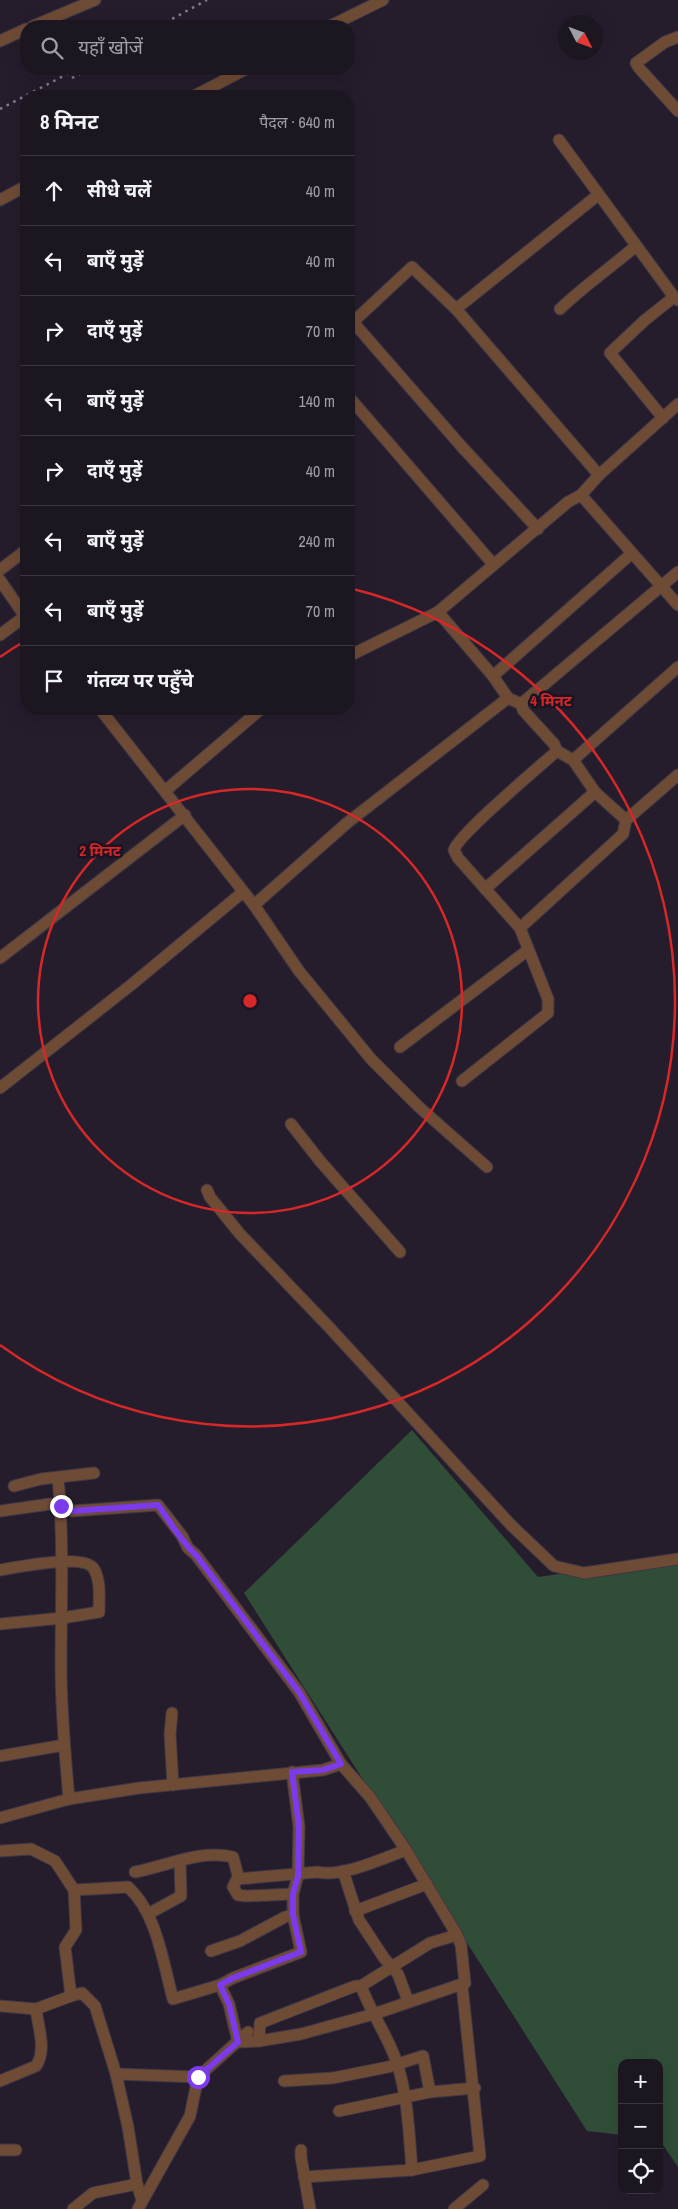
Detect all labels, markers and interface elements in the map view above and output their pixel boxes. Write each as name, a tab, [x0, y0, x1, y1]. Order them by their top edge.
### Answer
north arrow	[558, 15, 603, 60]
search box	[20, 20, 355, 75]
icon: search	[38, 34, 66, 62]
text: यहाँ खोजें	[78, 34, 143, 60]
text: 8 मिनट	[40, 107, 98, 136]
text: पैदल · 640 m	[259, 111, 335, 133]
icon: ahead	[40, 177, 68, 205]
text: सीधे चलें	[87, 177, 151, 203]
text: 40 m	[306, 180, 335, 202]
icon: left	[40, 247, 68, 275]
text: बाएँ मुड़ें	[87, 247, 143, 273]
text: 40 m	[306, 250, 335, 272]
icon: right	[40, 317, 68, 345]
text: दाएँ मुड़ें	[87, 317, 142, 343]
text: 70 m	[306, 320, 335, 342]
icon: left	[40, 387, 68, 415]
text: बाएँ मुड़ें	[87, 387, 143, 413]
text: 140 m	[299, 390, 335, 412]
icon: right	[40, 457, 68, 485]
text: दाएँ मुड़ें	[87, 457, 142, 483]
text: 40 m	[306, 460, 335, 482]
icon: left	[40, 527, 68, 555]
text: बाएँ मुड़ें	[87, 527, 143, 553]
text: 240 m	[299, 530, 335, 552]
icon: left	[40, 597, 68, 625]
text: बाएँ मुड़ें	[87, 597, 143, 623]
text: 70 m	[306, 600, 335, 622]
icon: arrive	[40, 667, 68, 695]
text: गंतव्य पर पहुँचे	[87, 667, 193, 693]
text: 4 मिनट	[530, 690, 573, 711]
text: 2 मिनट	[79, 840, 122, 861]
centre of rings	[241, 992, 259, 1010]
route end	[50, 1495, 73, 1518]
map controls	[618, 2059, 663, 2194]
button: +	[618, 2059, 663, 2104]
route start	[187, 2066, 210, 2089]
button: −	[618, 2104, 663, 2149]
button: locate	[618, 2149, 663, 2194]

